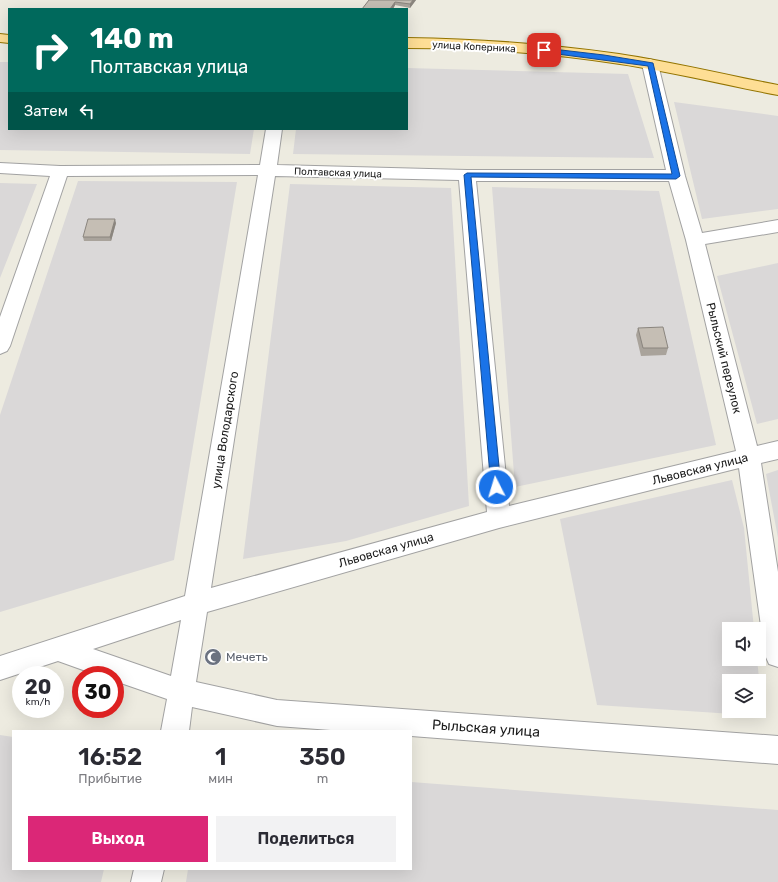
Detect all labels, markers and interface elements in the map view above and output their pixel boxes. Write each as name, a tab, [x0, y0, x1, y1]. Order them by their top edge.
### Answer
text: 140 m	[90, 22, 174, 55]
icon: right	[24, 24, 76, 76]
pin	[527, 33, 561, 67]
street label: улица Коперника	[432, 39, 516, 55]
icon: arrive	[533, 39, 555, 61]
text: Полтавская улица	[90, 56, 248, 78]
icon: left	[76, 100, 98, 122]
text: Затем	[24, 102, 68, 120]
street label: Полтавская улица	[294, 165, 382, 181]
street label: Рыльский переулок	[703, 301, 745, 415]
street label: улица Володарского	[209, 370, 241, 490]
street label: Львовская улица	[651, 450, 749, 488]
position arrow	[475, 466, 517, 508]
street label: Львовская улица	[337, 530, 435, 570]
map controls	[722, 622, 766, 718]
button: sound	[722, 622, 766, 666]
mosque icon: Мечеть	[203, 647, 223, 667]
place label: Мечеть	[226, 650, 268, 664]
speed limit sign: 30	[72, 666, 124, 718]
button: layers	[722, 674, 766, 718]
text: 20	[25, 675, 51, 699]
text: km/h	[26, 696, 50, 708]
street label: Рыльская улица	[431, 716, 541, 741]
text: 16:52	[78, 743, 142, 771]
text: 1	[215, 743, 226, 771]
text: 350	[299, 743, 346, 771]
text: Прибытие	[78, 771, 142, 786]
text: мин	[208, 771, 233, 786]
text: m	[317, 771, 328, 786]
button: Выход	[28, 816, 208, 862]
button: Поделиться	[216, 816, 396, 862]

